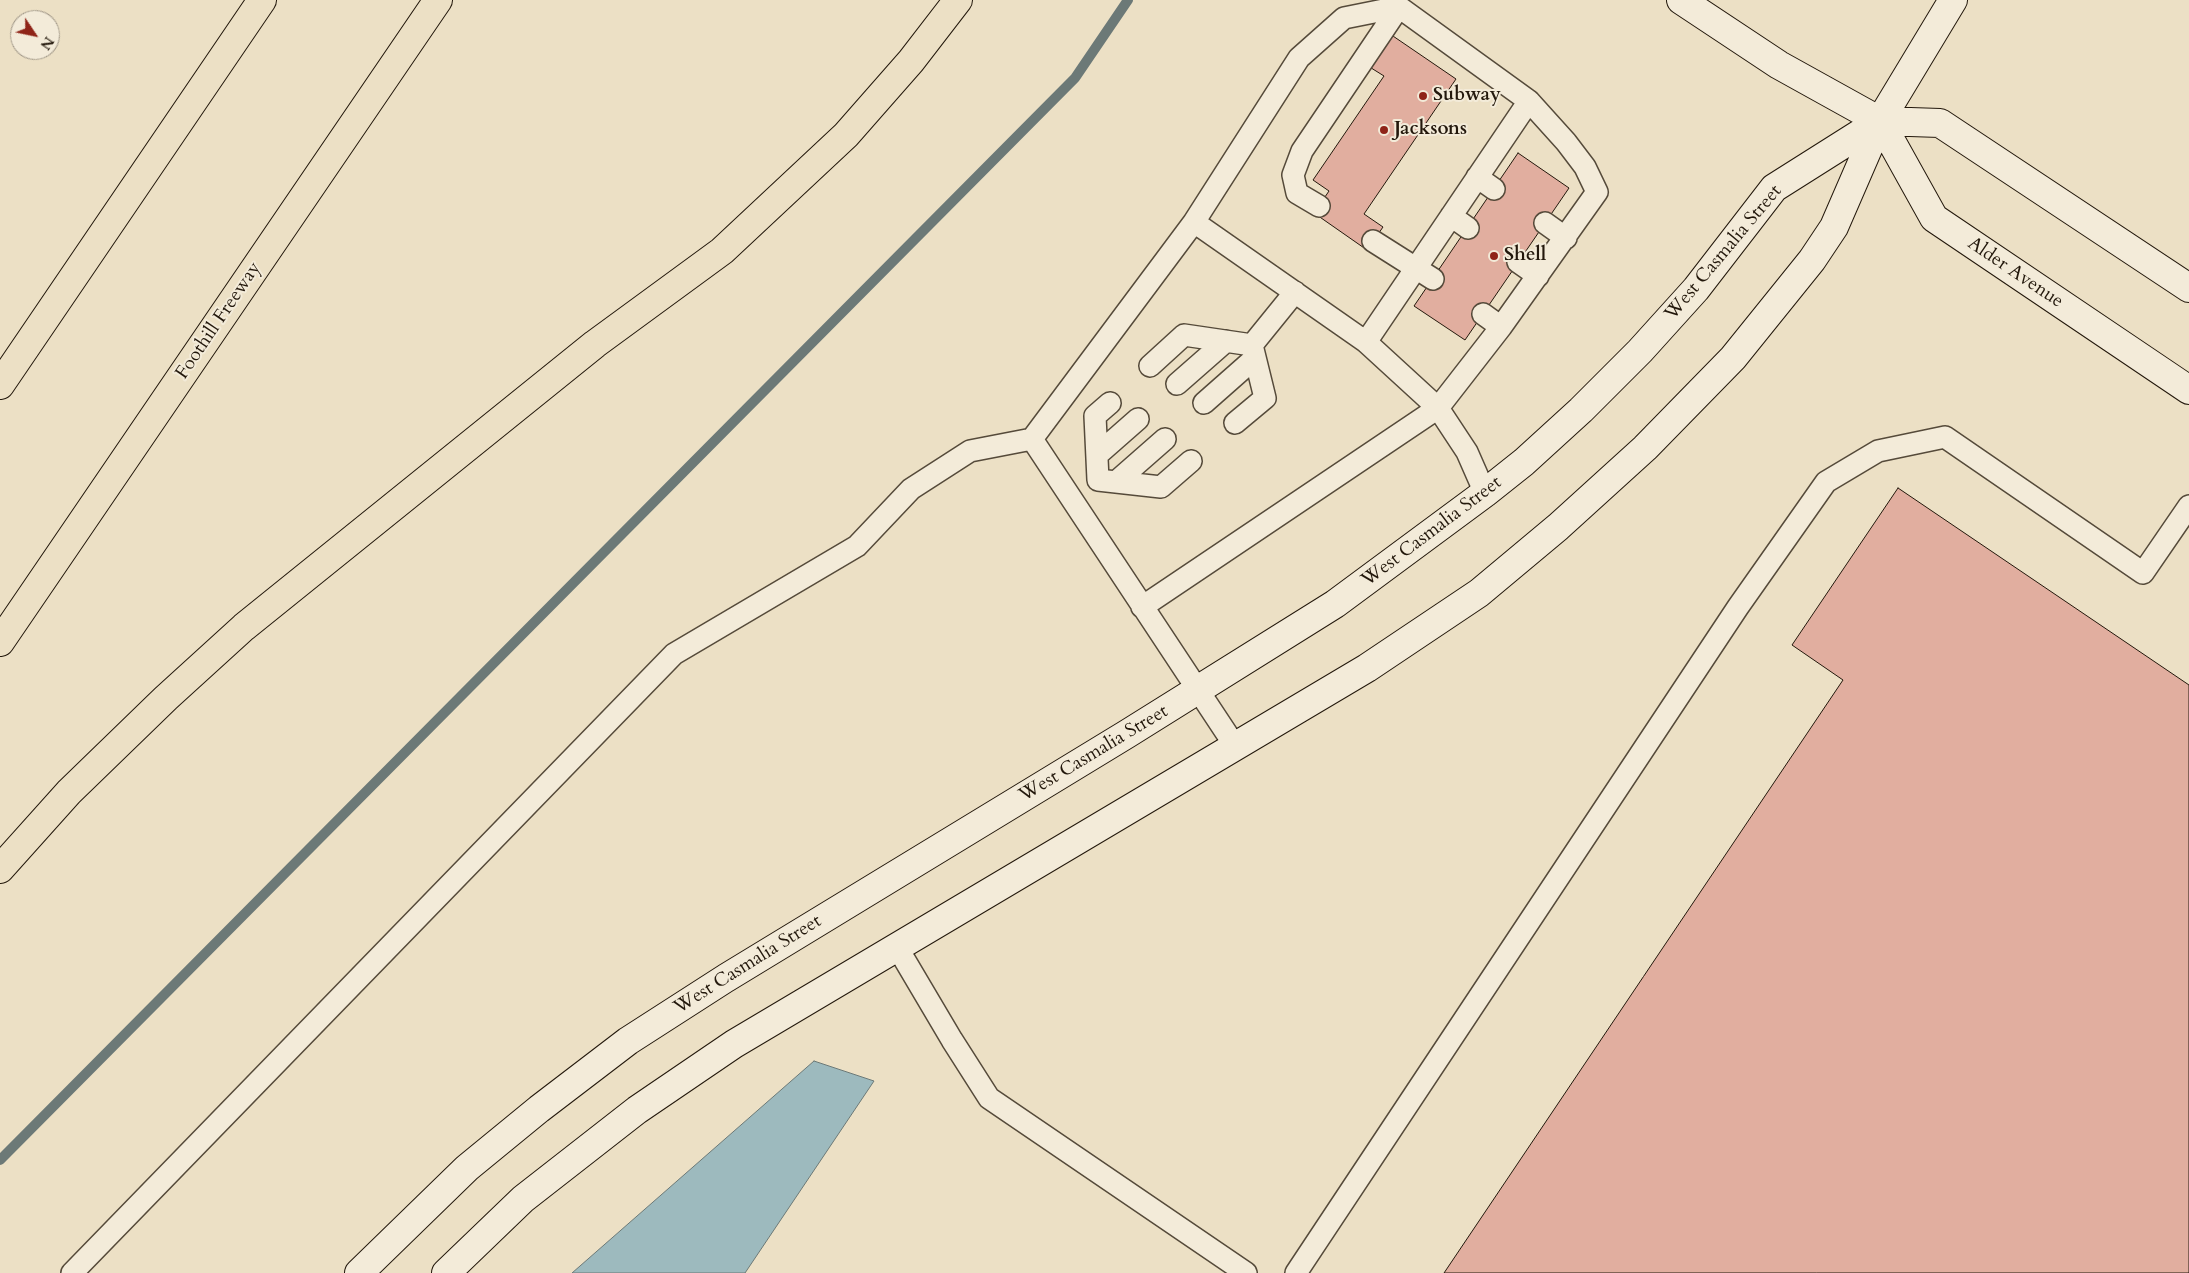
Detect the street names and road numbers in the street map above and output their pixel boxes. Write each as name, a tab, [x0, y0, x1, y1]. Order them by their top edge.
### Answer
street label: West Casmalia Street	[1661, 181, 1787, 325]
street label: Alder Avenue	[1963, 233, 2067, 313]
street label: Foothill Freeway	[171, 258, 267, 384]
street label: West Casmalia Street	[1357, 472, 1507, 592]
street label: West Casmalia Street	[1015, 701, 1173, 807]
street label: West Casmalia Street	[670, 910, 826, 1020]

